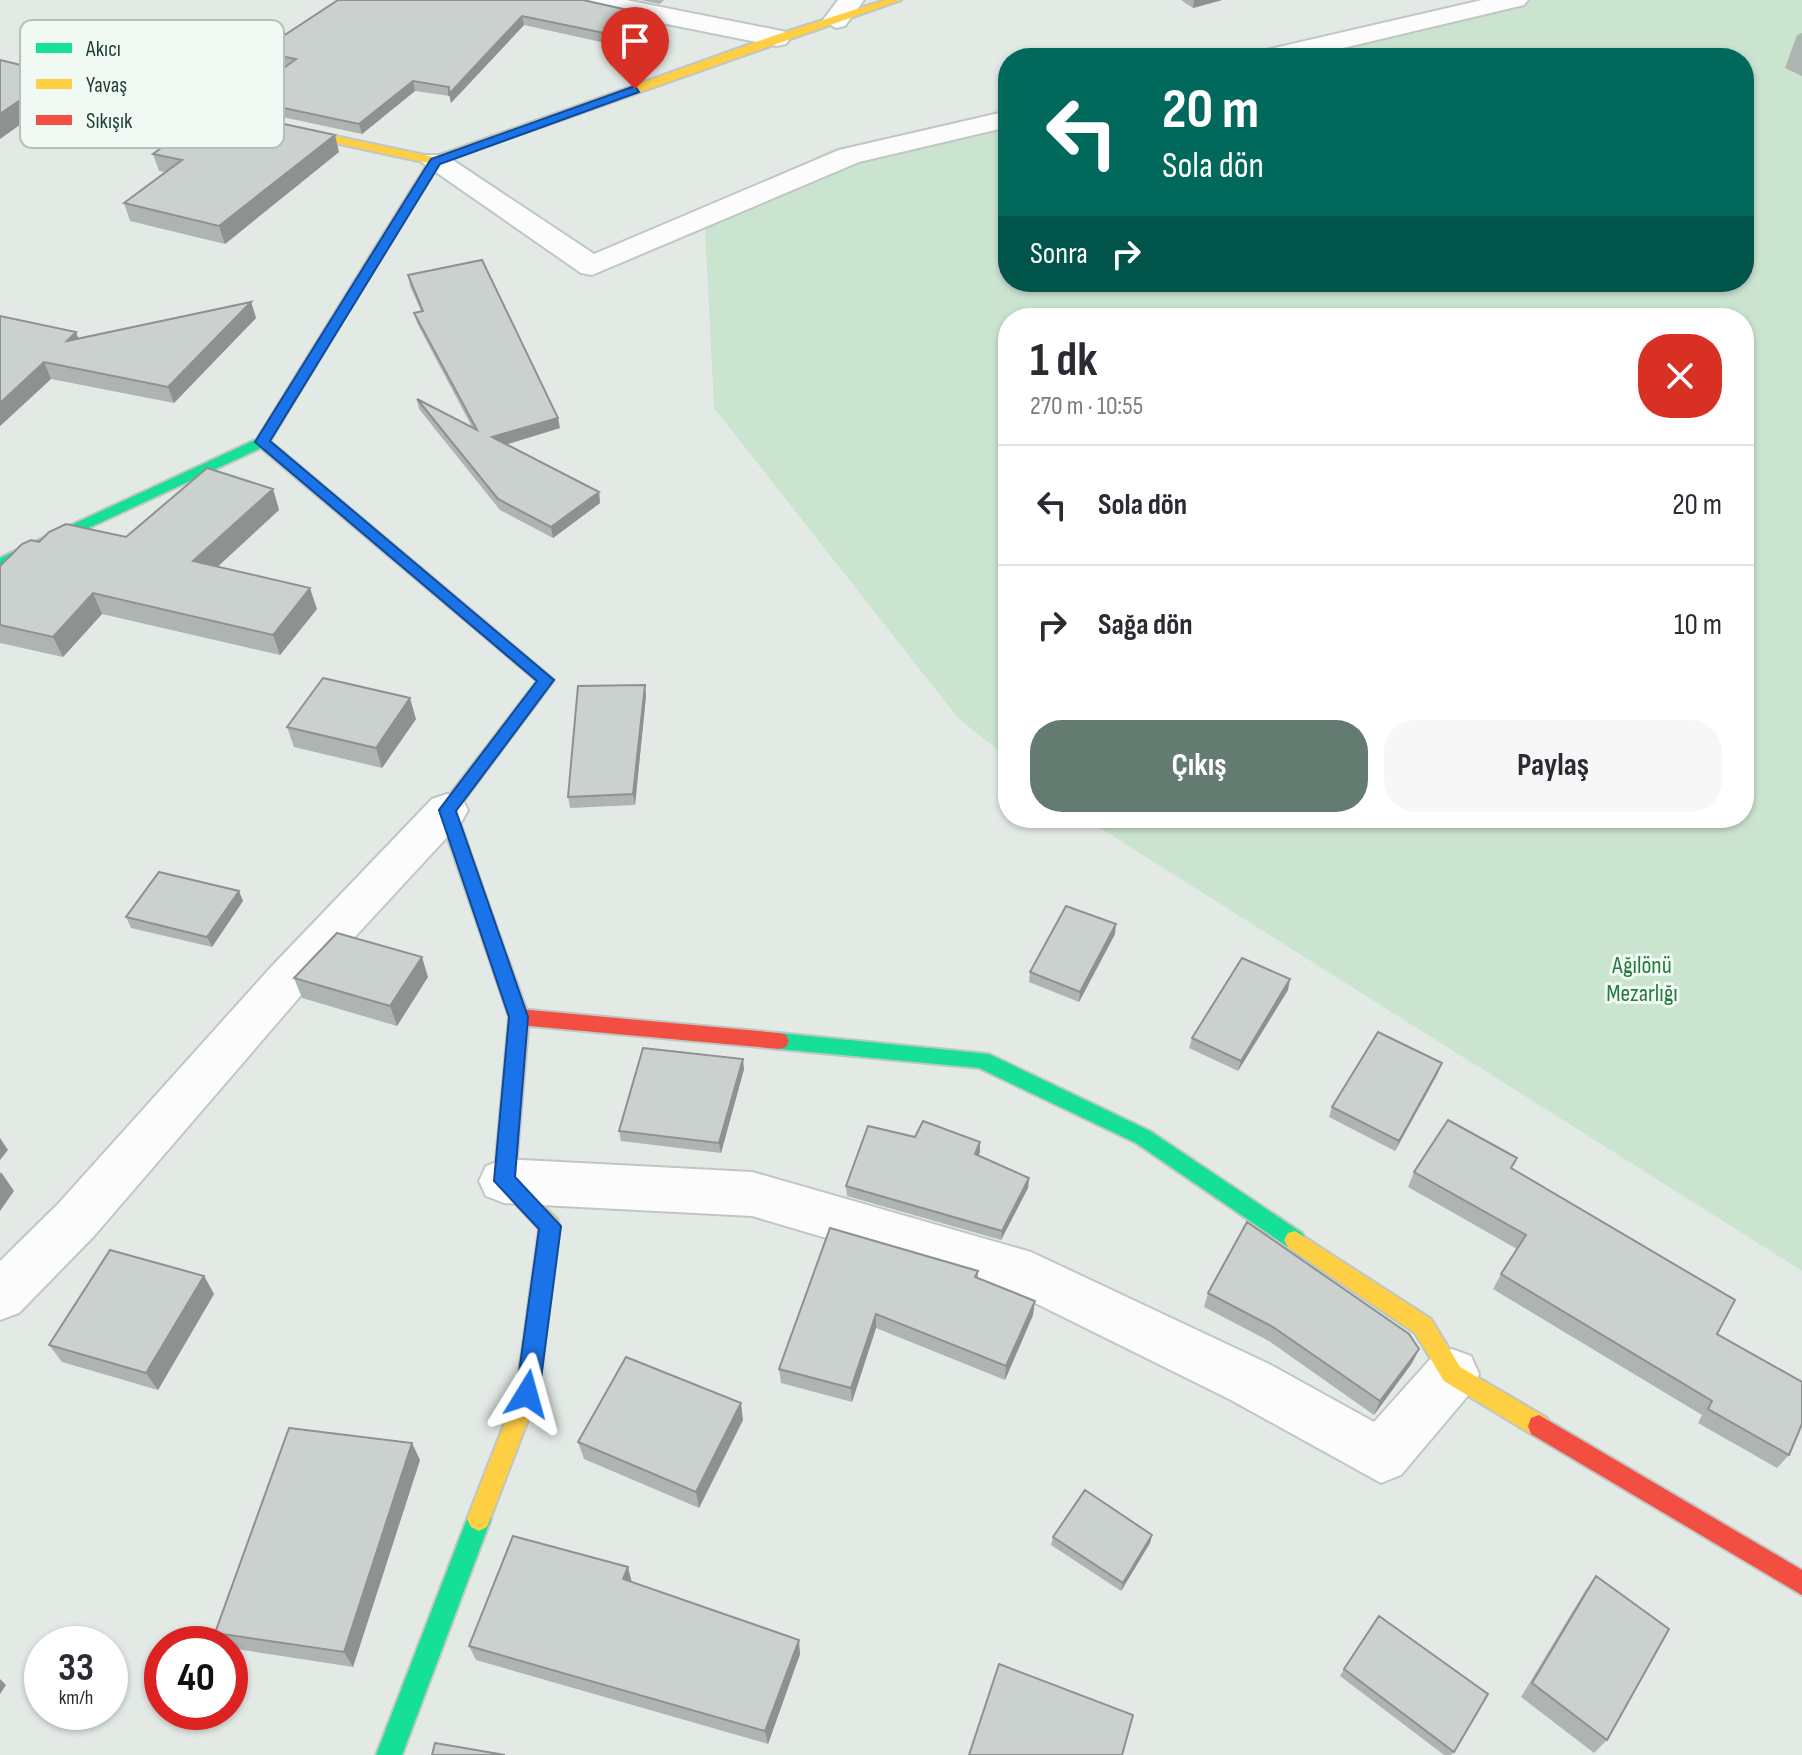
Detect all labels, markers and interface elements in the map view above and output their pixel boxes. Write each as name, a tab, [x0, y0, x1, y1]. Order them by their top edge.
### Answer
pin	[601, 7, 669, 89]
icon: arrive	[613, 19, 657, 63]
legend	[20, 20, 284, 148]
text: Akıcı	[85, 36, 121, 63]
text: Yavaş	[86, 72, 127, 99]
text: 20 m	[1162, 77, 1259, 144]
icon: left	[1030, 80, 1134, 184]
text: Sıkışık	[86, 108, 133, 135]
text: Sola dön	[1162, 145, 1264, 188]
icon: right	[1104, 232, 1148, 276]
text: Sonra	[1030, 236, 1088, 272]
text: 1 dk	[1030, 332, 1098, 389]
button: close	[1638, 334, 1722, 418]
text: 270 m · 10:55	[1030, 391, 1143, 422]
icon: left	[1030, 483, 1074, 527]
text: Sola dön	[1098, 487, 1187, 523]
text: 20 m	[1672, 487, 1722, 523]
icon: right	[1030, 603, 1074, 647]
text: Sağa dön	[1098, 607, 1193, 643]
text: 10 m	[1674, 607, 1722, 643]
button: Çıkış	[1030, 720, 1368, 812]
button: Paylaş	[1384, 720, 1722, 812]
park label: Ağılönü Mezarlığı	[1606, 951, 1678, 1008]
position arrow	[485, 1352, 569, 1436]
speed limit sign: 40	[144, 1626, 248, 1730]
text: 33	[58, 1644, 94, 1692]
text: km/h	[59, 1686, 93, 1710]

